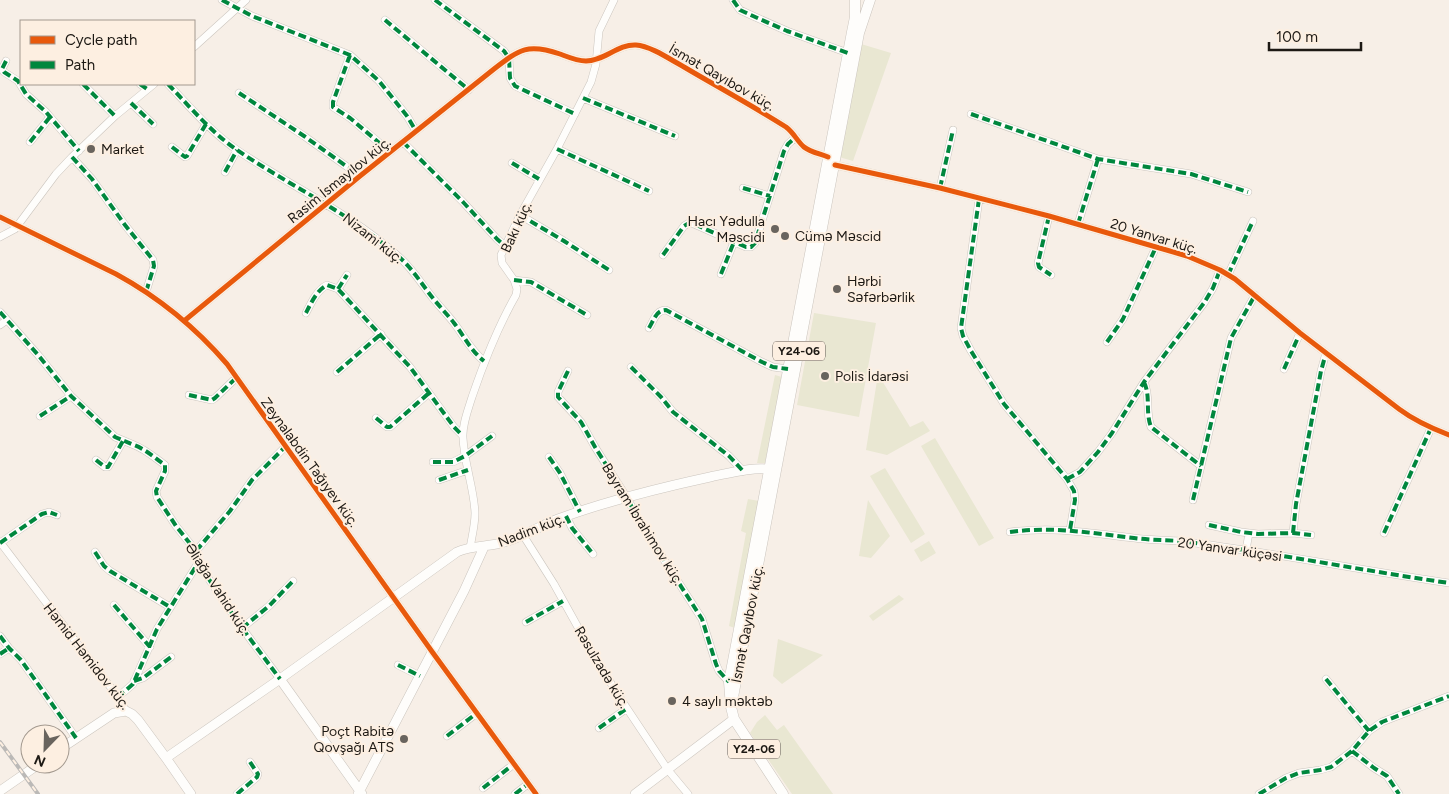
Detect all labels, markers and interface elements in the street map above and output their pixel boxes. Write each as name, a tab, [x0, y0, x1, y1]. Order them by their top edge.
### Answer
legend	[20, 20, 195, 85]
scale bar	[1269, 20, 1362, 52]
text: 100 m	[1276, 28, 1318, 46]
text: Cycle path	[65, 31, 137, 49]
street label: İsmət Qayıbov küç.	[666, 40, 778, 115]
text: Path	[65, 56, 95, 74]
street label: Rasim İsmayılov küç.	[284, 134, 394, 227]
place label: Market	[101, 141, 144, 158]
marker: Market	[85, 143, 97, 155]
street label: Bakı küç.	[497, 199, 536, 255]
street label: Nizami küç.	[339, 210, 406, 267]
place label: Hacı Yədulla Məscidi	[688, 213, 765, 246]
street label: 20 Yanvar küç.	[1108, 215, 1200, 258]
marker: Hacı Yədulla Məscidi	[769, 223, 781, 235]
place label: Cümə Məscid	[795, 228, 881, 245]
marker: Cümə Məscid	[779, 230, 791, 242]
place label: Hərbi Səfərbərlik	[847, 273, 915, 306]
marker: Hərbi Səfərbərlik	[831, 283, 843, 295]
road number: Y24-06	[773, 342, 825, 361]
place label: Polis İdarəsi	[835, 368, 909, 385]
marker: Polis İdarəsi	[819, 370, 831, 382]
street label: Zeynalabdin Tağıyev küç.	[257, 394, 362, 530]
street label: Bayram İbrahimov küç.	[598, 460, 687, 589]
street label: Nadim küç.	[496, 510, 567, 551]
street label: 20 Yanvar küçəsi	[1177, 534, 1283, 565]
street label: Əliağa Vahid küç.	[181, 540, 254, 639]
street label: İsmət Qayıbov küç.	[728, 564, 767, 684]
street label: Həmid Həmidov küç.	[40, 600, 134, 713]
street label: Rəsulzadə küç.	[570, 623, 633, 711]
place label: 4 saylı məktəb	[682, 693, 773, 710]
marker: 4 saylı məktəb	[666, 695, 678, 707]
place label: Poçt Rabitə Qovşağı ATS	[314, 723, 394, 756]
north arrow	[20, 724, 70, 774]
marker: Poçt Rabitə Qovşağı ATS	[398, 733, 410, 745]
road number: Y24-06	[728, 740, 780, 759]
text: N	[32, 751, 48, 770]

